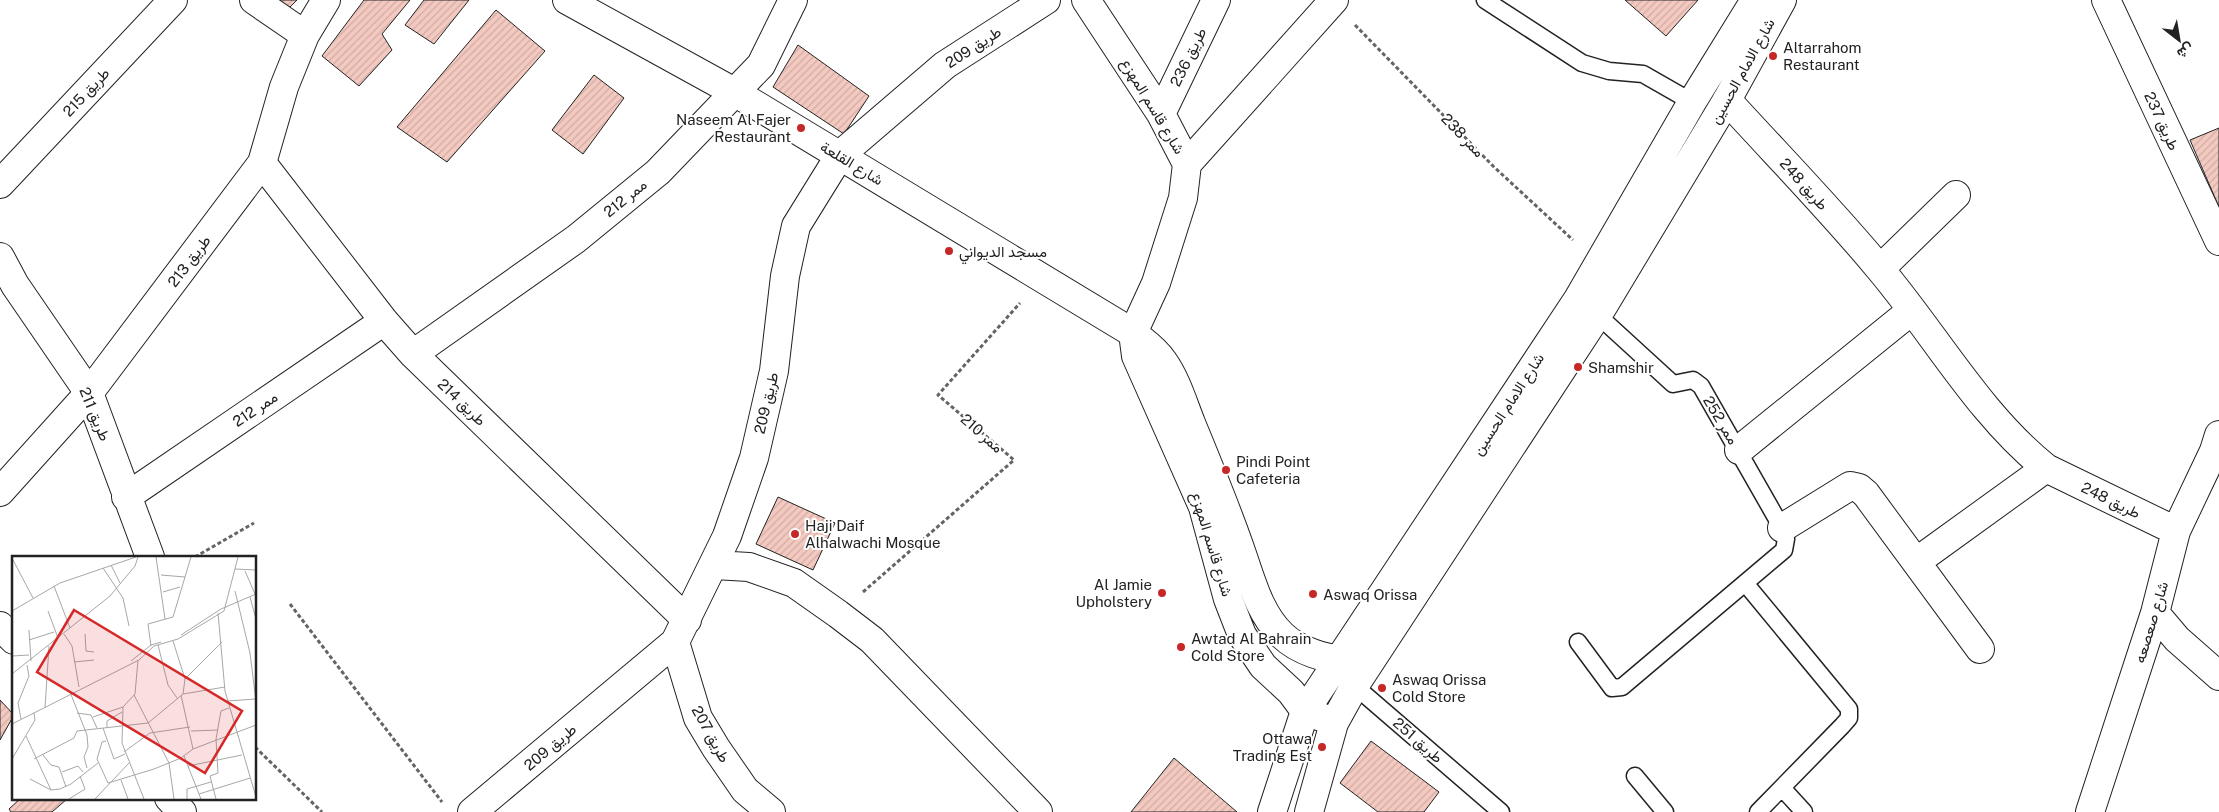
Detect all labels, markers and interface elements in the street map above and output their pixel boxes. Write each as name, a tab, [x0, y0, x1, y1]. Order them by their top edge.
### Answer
street label: شارع الامام الحسين	[1706, 15, 1781, 128]
north arrow	[2154, 15, 2204, 65]
street label: طريق 209	[942, 23, 1005, 73]
street label: طريق 236	[1167, 25, 1211, 90]
place label: Altarrahom Restaurant	[1783, 39, 1862, 73]
text: ش	[2174, 39, 2197, 62]
marker: Altarrahom Restaurant	[1767, 50, 1779, 62]
street label: شارع قاسم المهزع	[1115, 55, 1188, 159]
street label: طريق 215	[59, 64, 114, 121]
street label: طريق 237	[2139, 89, 2183, 154]
street label: ممر 238	[1437, 110, 1488, 161]
place label: Naseem Al Fajer Restaurant	[676, 111, 791, 145]
marker: Naseem Al Fajer Restaurant	[795, 122, 807, 134]
street label: شارع القلعة	[816, 138, 887, 191]
street label: طريق 248	[1775, 155, 1832, 215]
street label: ممر 212	[600, 176, 650, 221]
street label: طريق 213	[164, 232, 216, 291]
place label: مسجد الديواني	[959, 243, 1047, 265]
marker: مسجد الديواني	[943, 245, 955, 257]
street label: شارع الامام الحسين	[1469, 350, 1550, 460]
place label: Shamshir	[1588, 359, 1654, 376]
marker: Shamshir	[1572, 361, 1584, 373]
street label: طريق 209	[751, 370, 783, 436]
street label: طريق 214	[433, 375, 490, 431]
street label: طريق 211	[74, 385, 114, 444]
street label: ممر 212	[230, 388, 281, 431]
street label: ممر 252	[1699, 393, 1742, 448]
street label: ممر 210	[957, 410, 1007, 457]
place label: Pindi Point Cafeteria	[1236, 453, 1310, 487]
marker: Pindi Point Cafeteria	[1220, 464, 1232, 476]
street label: طريق 248	[2078, 478, 2143, 523]
street label: شارع قاسم المهزع	[1185, 490, 1236, 599]
place label: Haji Daif Alhalwachi Mosque	[805, 517, 941, 551]
marker: Haji Daif Alhalwachi Mosque	[789, 528, 801, 540]
inset map	[12, 556, 256, 800]
place label: Al Jamie Upholstery	[1075, 576, 1152, 610]
street label: شارع صعصعه	[2131, 579, 2174, 666]
place label: Aswaq Orissa	[1323, 586, 1417, 603]
marker: Al Jamie Upholstery	[1156, 587, 1168, 599]
marker: Aswaq Orissa	[1307, 588, 1319, 600]
place label: Awtad Al Bahrain Cold Store	[1191, 630, 1311, 664]
marker: Awtad Al Bahrain Cold Store	[1175, 641, 1187, 653]
place label: Aswaq Orissa Cold Store	[1392, 671, 1486, 705]
marker: Aswaq Orissa Cold Store	[1376, 682, 1388, 694]
street label: طريق 207	[687, 703, 734, 767]
street label: طريق 251	[1388, 714, 1446, 768]
street label: طريق 209	[520, 720, 581, 775]
place label: Ottawa Trading Est	[1233, 730, 1312, 764]
marker: Ottawa Trading Est	[1316, 741, 1328, 753]

